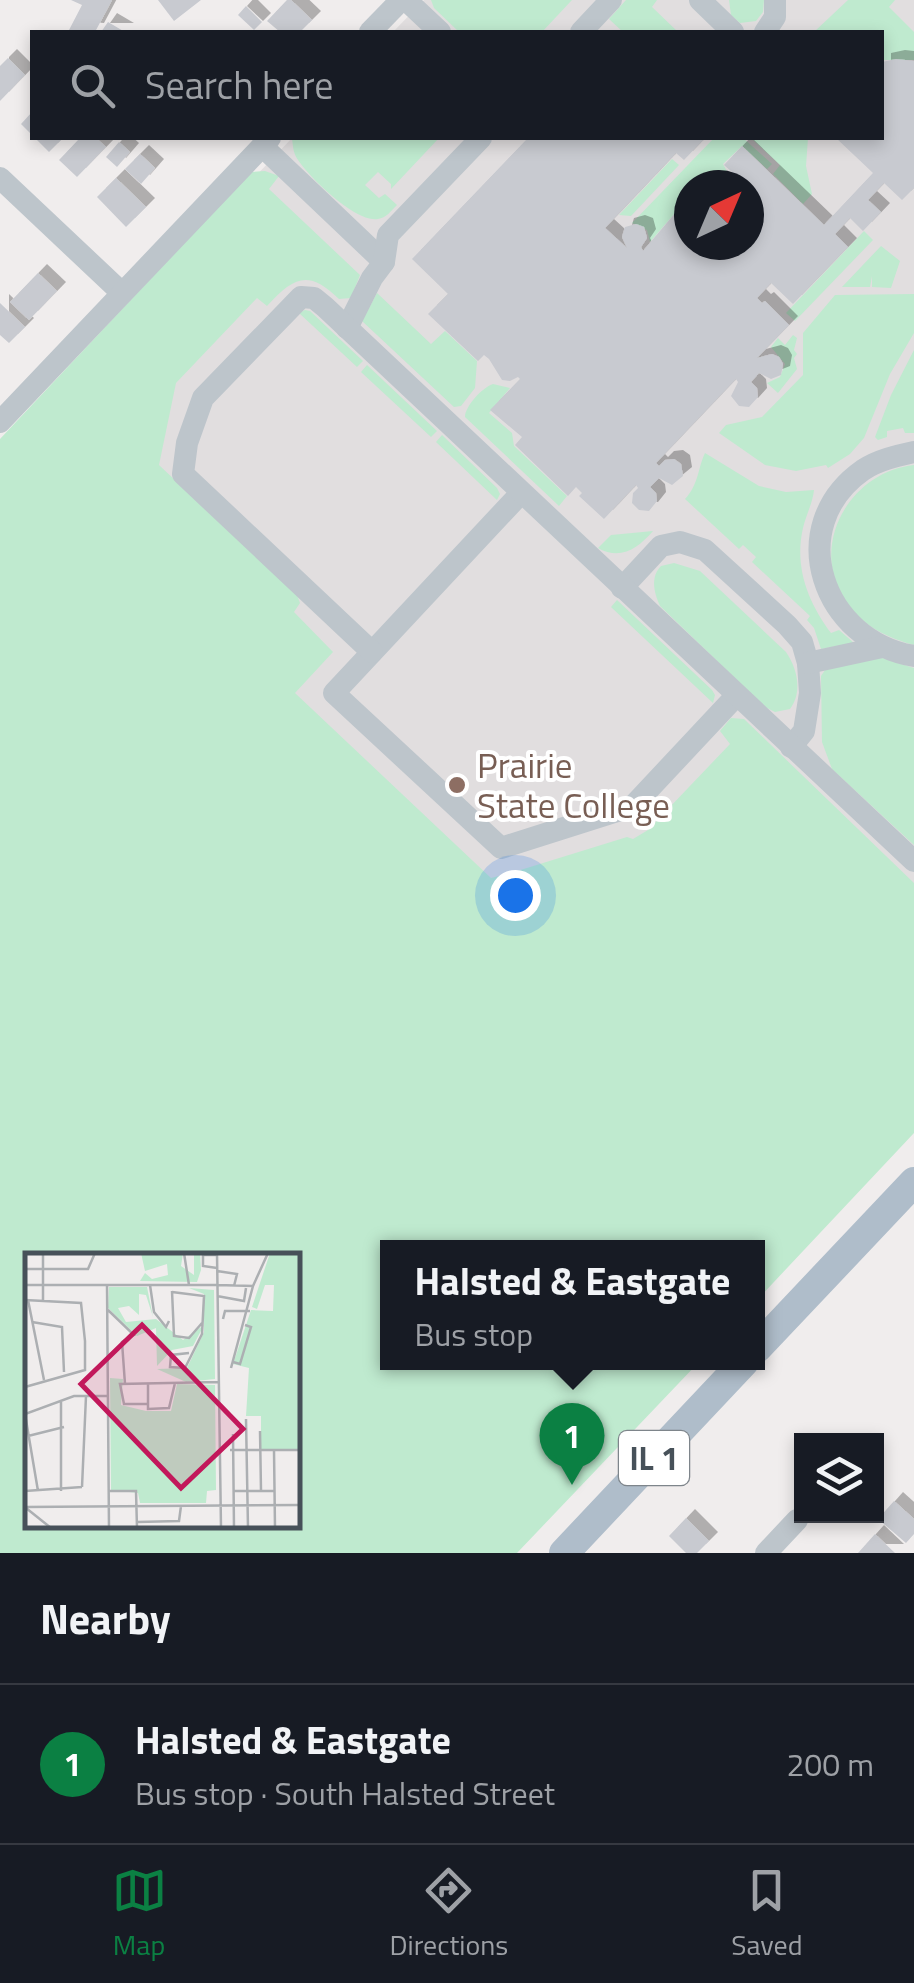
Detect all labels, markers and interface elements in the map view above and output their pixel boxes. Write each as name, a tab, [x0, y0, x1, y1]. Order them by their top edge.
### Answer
search box	[30, 30, 884, 140]
text: Search here	[145, 56, 333, 114]
icon: search	[65, 58, 120, 113]
north arrow	[674, 170, 764, 260]
place label: Prairie State College	[477, 738, 670, 832]
marker: Prairie State College	[446, 774, 468, 796]
your location	[490, 870, 541, 921]
popup	[380, 1240, 765, 1370]
text: Halsted & Eastgate	[415, 1252, 730, 1310]
inset map	[25, 1253, 300, 1528]
text: Bus stop	[415, 1310, 533, 1358]
pin: 1	[540, 1402, 604, 1485]
road number: IL 1	[619, 1431, 689, 1485]
map controls	[794, 1433, 884, 1523]
button: layers	[794, 1433, 884, 1523]
text: Nearby	[40, 1586, 171, 1650]
text: Halsted & Eastgate	[135, 1711, 451, 1769]
text: 1	[64, 1740, 81, 1788]
text: 200 m	[786, 1740, 874, 1788]
text: Bus stop · South Halsted Street	[135, 1769, 555, 1817]
tab: Map	[112, 1863, 167, 1966]
tab: Directions	[390, 1863, 508, 1966]
tab: Saved	[731, 1863, 802, 1966]

